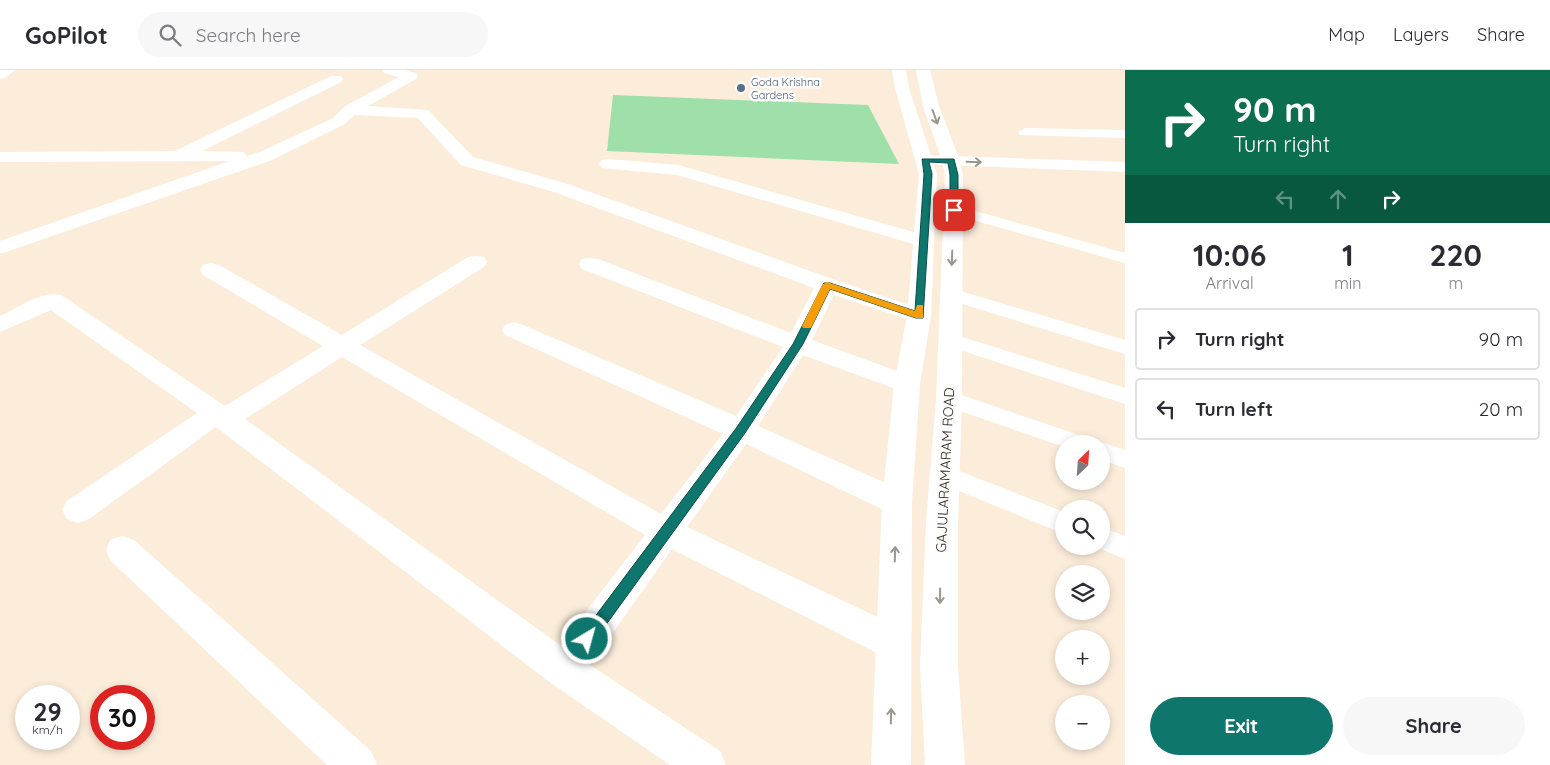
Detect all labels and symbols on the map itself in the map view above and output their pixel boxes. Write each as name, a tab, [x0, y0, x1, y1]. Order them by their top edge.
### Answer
place label: Goda Krishna Gardens	[751, 75, 820, 102]
marker: Goda Krishna Gardens	[735, 82, 747, 94]
one-way arrow	[931, 109, 940, 124]
one-way arrow	[965, 157, 981, 166]
pin	[933, 189, 975, 231]
one-way arrow	[947, 250, 956, 266]
street label: GAJULARAMARAM ROAD	[932, 387, 958, 553]
north arrow	[1055, 435, 1110, 490]
one-way arrow	[891, 546, 900, 562]
one-way arrow	[935, 587, 945, 603]
position arrow	[560, 612, 612, 664]
speed limit sign: 30	[90, 685, 155, 750]
one-way arrow	[887, 709, 896, 725]

